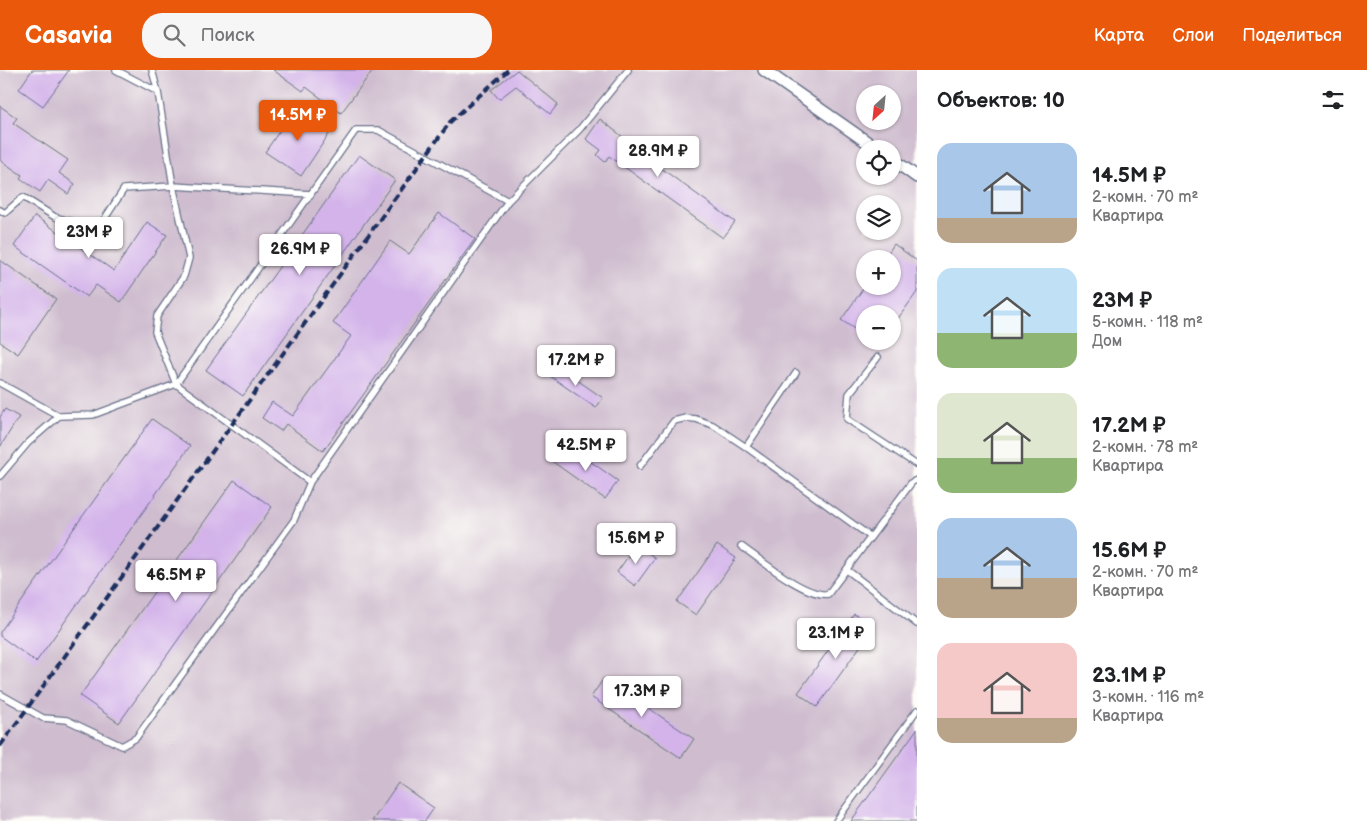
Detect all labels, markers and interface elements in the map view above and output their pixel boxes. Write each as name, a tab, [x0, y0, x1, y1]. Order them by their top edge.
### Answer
search box	[142, 13, 492, 58]
text: Casavia	[25, 21, 112, 50]
icon: search	[160, 21, 188, 49]
text: Поиск	[200, 24, 255, 47]
text: Карта	[1094, 25, 1144, 46]
text: Слои	[1172, 25, 1214, 46]
text: Поделиться	[1242, 25, 1342, 46]
north arrow	[856, 85, 901, 130]
map controls	[856, 85, 901, 350]
icon: filters	[1319, 86, 1347, 114]
text: Объектов: 10	[937, 88, 1065, 113]
pin: 14.5M ₽	[252, 100, 344, 142]
text: 14.5M ₽	[270, 106, 326, 125]
pin: 28.9M ₽	[612, 136, 704, 178]
button: locate	[856, 140, 901, 185]
text: 28.9M ₽	[628, 142, 688, 161]
icon: home	[977, 163, 1037, 223]
text: 14.5M ₽	[1092, 163, 1166, 188]
text: 2-комн. · 70 m²	[1092, 188, 1198, 207]
button: layers	[856, 195, 901, 240]
text: Квартира	[1092, 207, 1164, 226]
pin: 23M ₽	[54, 216, 124, 259]
text: 23M ₽	[66, 223, 112, 242]
pin: 26.9M ₽	[254, 234, 346, 276]
text: 26.9M ₽	[270, 240, 330, 259]
button: +	[856, 250, 901, 295]
icon: home	[977, 288, 1037, 348]
text: 23M ₽	[1092, 288, 1152, 313]
button: −	[856, 305, 901, 350]
text: 5-комн. · 118 m²	[1092, 313, 1203, 332]
text: Дом	[1092, 332, 1122, 351]
pin: 17.2M ₽	[530, 344, 622, 387]
text: 17.2M ₽	[548, 351, 604, 370]
icon: home	[977, 413, 1037, 473]
text: 17.2M ₽	[1092, 413, 1166, 438]
pin: 42.5M ₽	[540, 430, 632, 472]
text: 42.5M ₽	[556, 436, 616, 455]
text: 2-комн. · 78 m²	[1092, 438, 1198, 457]
text: Квартира	[1092, 457, 1164, 476]
pin: 15.6M ₽	[590, 522, 682, 565]
text: 15.6M ₽	[608, 529, 664, 548]
icon: home	[977, 538, 1037, 598]
text: 15.6M ₽	[1092, 538, 1166, 563]
pin: 46.5M ₽	[130, 560, 222, 602]
text: 2-комн. · 70 m²	[1092, 563, 1198, 582]
text: 46.5M ₽	[146, 566, 206, 585]
text: Квартира	[1092, 582, 1164, 601]
pin: 23.1M ₽	[790, 618, 882, 660]
text: 23.1M ₽	[808, 624, 864, 643]
icon: home	[977, 663, 1037, 723]
text: 23.1M ₽	[1092, 663, 1166, 688]
pin: 17.3M ₽	[596, 676, 688, 718]
text: 17.3M ₽	[614, 682, 670, 701]
text: 3-комн. · 116 m²	[1092, 688, 1204, 707]
text: Квартира	[1092, 707, 1164, 726]

